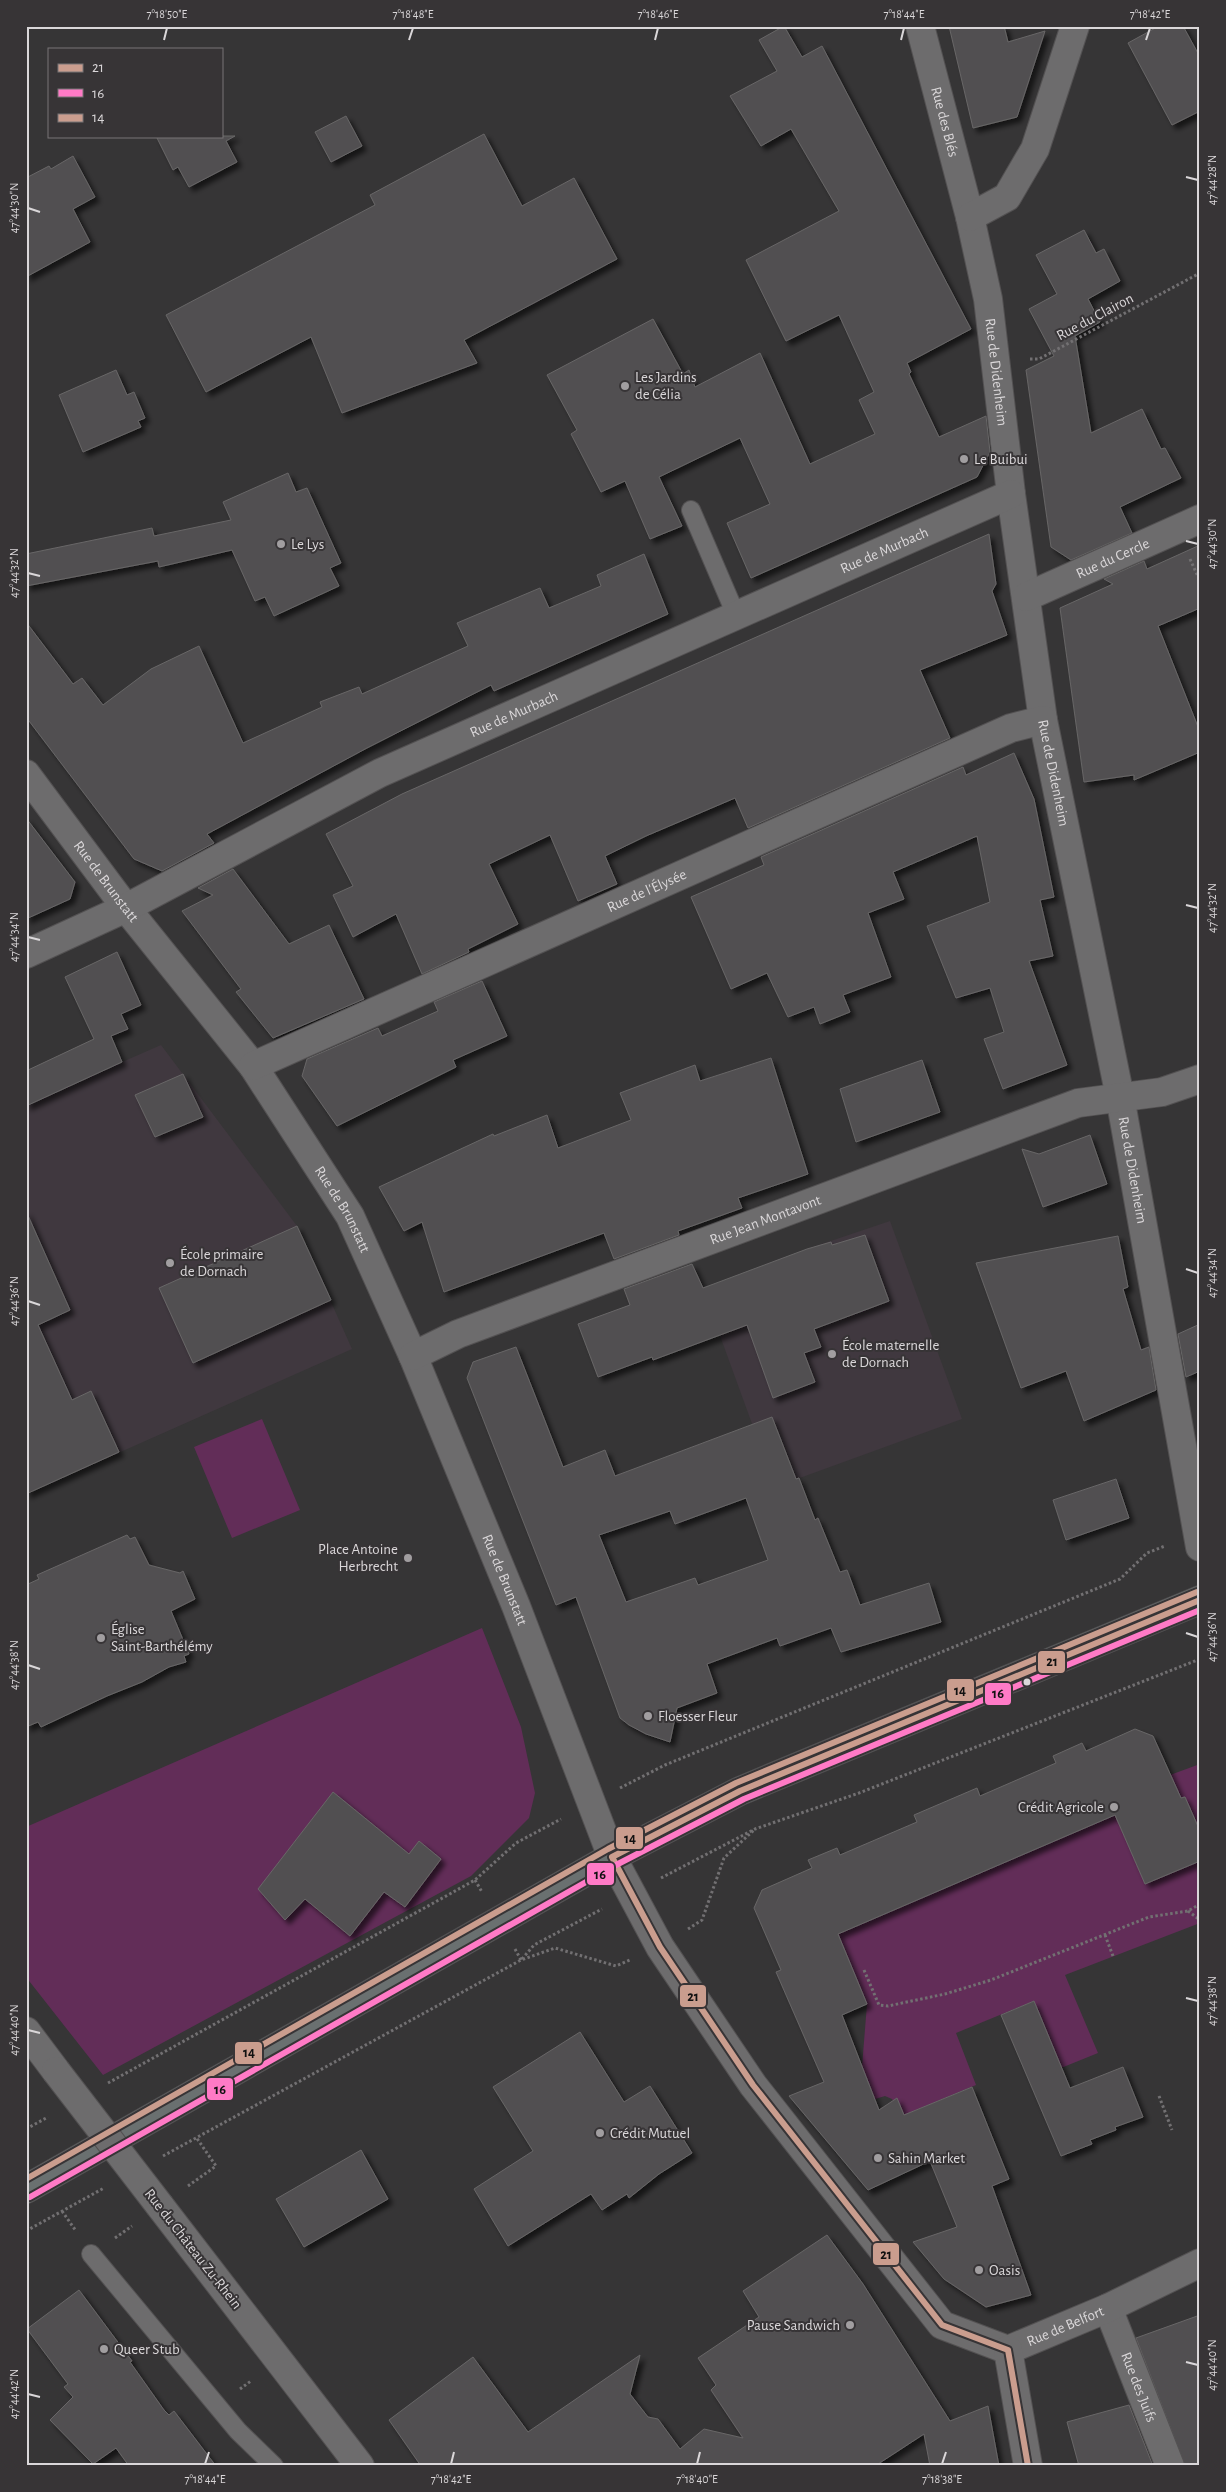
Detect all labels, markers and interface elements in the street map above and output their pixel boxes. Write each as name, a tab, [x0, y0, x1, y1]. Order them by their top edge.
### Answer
text: 7°18'50"E	[147, 8, 188, 20]
text: 7°18'48"E	[393, 8, 434, 20]
text: 7°18'46"E	[638, 8, 679, 20]
text: 7°18'44"E	[883, 8, 925, 20]
text: 7°18'42"E	[1130, 8, 1171, 20]
legend	[48, 48, 222, 138]
text: 21	[92, 60, 104, 75]
street label: Rue des Blés	[929, 85, 961, 159]
text: 16	[92, 86, 104, 101]
text: 14	[92, 110, 104, 125]
text: 47°44'28"N	[1206, 155, 1218, 205]
text: 47°44'30"N	[8, 183, 20, 233]
street label: Rue du Clairon	[1054, 290, 1136, 344]
street label: Rue de Didenheim	[983, 317, 1010, 427]
place label: Les Jardins de Célia	[635, 370, 697, 402]
marker: Les Jardins de Célia	[619, 380, 631, 392]
place label: Le Buibui	[974, 452, 1028, 467]
marker: Le Buibui	[958, 453, 970, 465]
text: 47°44'30"N	[1206, 519, 1218, 569]
street label: Rue de Murbach	[838, 524, 930, 576]
street label: Rue du Cercle	[1074, 535, 1152, 581]
place label: Le Lys	[291, 537, 324, 552]
marker: Le Lys	[275, 538, 287, 550]
text: 47°44'32"N	[8, 548, 20, 598]
street label: Rue de Murbach	[468, 688, 560, 740]
street label: Rue de Didenheim	[1036, 718, 1072, 828]
street label: Rue de Brunstatt	[71, 838, 142, 925]
street label: Rue de l'Élysée	[605, 866, 689, 915]
text: 47°44'32"N	[1206, 883, 1218, 933]
text: 47°44'34"N	[8, 912, 20, 962]
street label: Rue de Didenheim	[1116, 1115, 1150, 1225]
street label: Rue de Brunstatt	[312, 1163, 373, 1255]
street label: Rue Jean Montavont	[708, 1192, 823, 1247]
place label: École primaire de Dornach	[180, 1245, 263, 1279]
text: 47°44'34"N	[1206, 1248, 1218, 1298]
marker: École primaire de Dornach	[164, 1257, 176, 1269]
text: 47°44'36"N	[8, 1276, 20, 1326]
place label: École maternelle de Dornach	[842, 1336, 939, 1370]
marker: École maternelle de Dornach	[826, 1348, 838, 1360]
street label: Rue de Brunstatt	[480, 1532, 530, 1628]
place label: Place Antoine Herbrecht	[318, 1542, 398, 1574]
marker: Place Antoine Herbrecht	[402, 1552, 414, 1564]
text: 47°44'36"N	[1206, 1612, 1218, 1662]
place label: Église Saint-Barthélémy	[111, 1620, 213, 1654]
marker: Église Saint-Barthélémy	[95, 1632, 107, 1644]
text: 47°44'38"N	[8, 1640, 20, 1690]
line badge: 21	[1037, 1650, 1066, 1674]
text: 21	[1046, 1655, 1058, 1669]
unlabelled marker	[1022, 1677, 1032, 1687]
line badge: 14	[946, 1678, 975, 1702]
line badge: 16	[984, 1682, 1012, 1706]
text: 14	[954, 1684, 966, 1698]
text: 16	[992, 1687, 1004, 1701]
place label: Floesser Fleur	[658, 1709, 737, 1724]
marker: Floesser Fleur	[642, 1710, 654, 1722]
place label: Crédit Agricole	[1018, 1800, 1104, 1815]
marker: Crédit Agricole	[1108, 1801, 1120, 1813]
line badge: 14	[615, 1826, 644, 1850]
text: 14	[624, 1832, 636, 1846]
line badge: 16	[586, 1862, 615, 1886]
text: 16	[594, 1868, 606, 1882]
text: 47°44'38"N	[1206, 1976, 1218, 2026]
line badge: 21	[679, 1984, 707, 2008]
text: 21	[687, 1990, 699, 2004]
text: 47°44'40"N	[8, 2004, 20, 2056]
line badge: 14	[234, 2041, 263, 2065]
text: 14	[243, 2046, 255, 2060]
line badge: 16	[206, 2077, 234, 2101]
text: 16	[214, 2083, 226, 2097]
place label: Crédit Mutuel	[610, 2126, 690, 2141]
marker: Crédit Mutuel	[594, 2127, 606, 2139]
place label: Sahin Market	[888, 2151, 965, 2166]
marker: Sahin Market	[872, 2152, 884, 2164]
street label: Rue du Château Zu-Rhein	[142, 2186, 244, 2312]
line badge: 21	[872, 2242, 900, 2266]
text: 21	[880, 2248, 892, 2262]
place label: Oasis	[989, 2263, 1020, 2278]
marker: Oasis	[973, 2264, 985, 2276]
street label: Rue de Belfort	[1024, 2303, 1106, 2349]
place label: Pause Sandwich	[747, 2318, 840, 2333]
marker: Pause Sandwich	[844, 2319, 856, 2331]
text: 47°44'40"N	[1206, 2339, 1218, 2391]
place label: Queer Stub	[114, 2342, 180, 2357]
marker: Queer Stub	[98, 2343, 110, 2355]
street label: Rue des Juifs	[1119, 2350, 1160, 2424]
text: 47°44'42"N	[8, 2369, 20, 2419]
text: 7°18'44"E	[184, 2473, 226, 2485]
text: 7°18'42"E	[431, 2473, 472, 2485]
text: 7°18'40"E	[676, 2473, 718, 2485]
text: 7°18'38"E	[922, 2473, 962, 2485]

